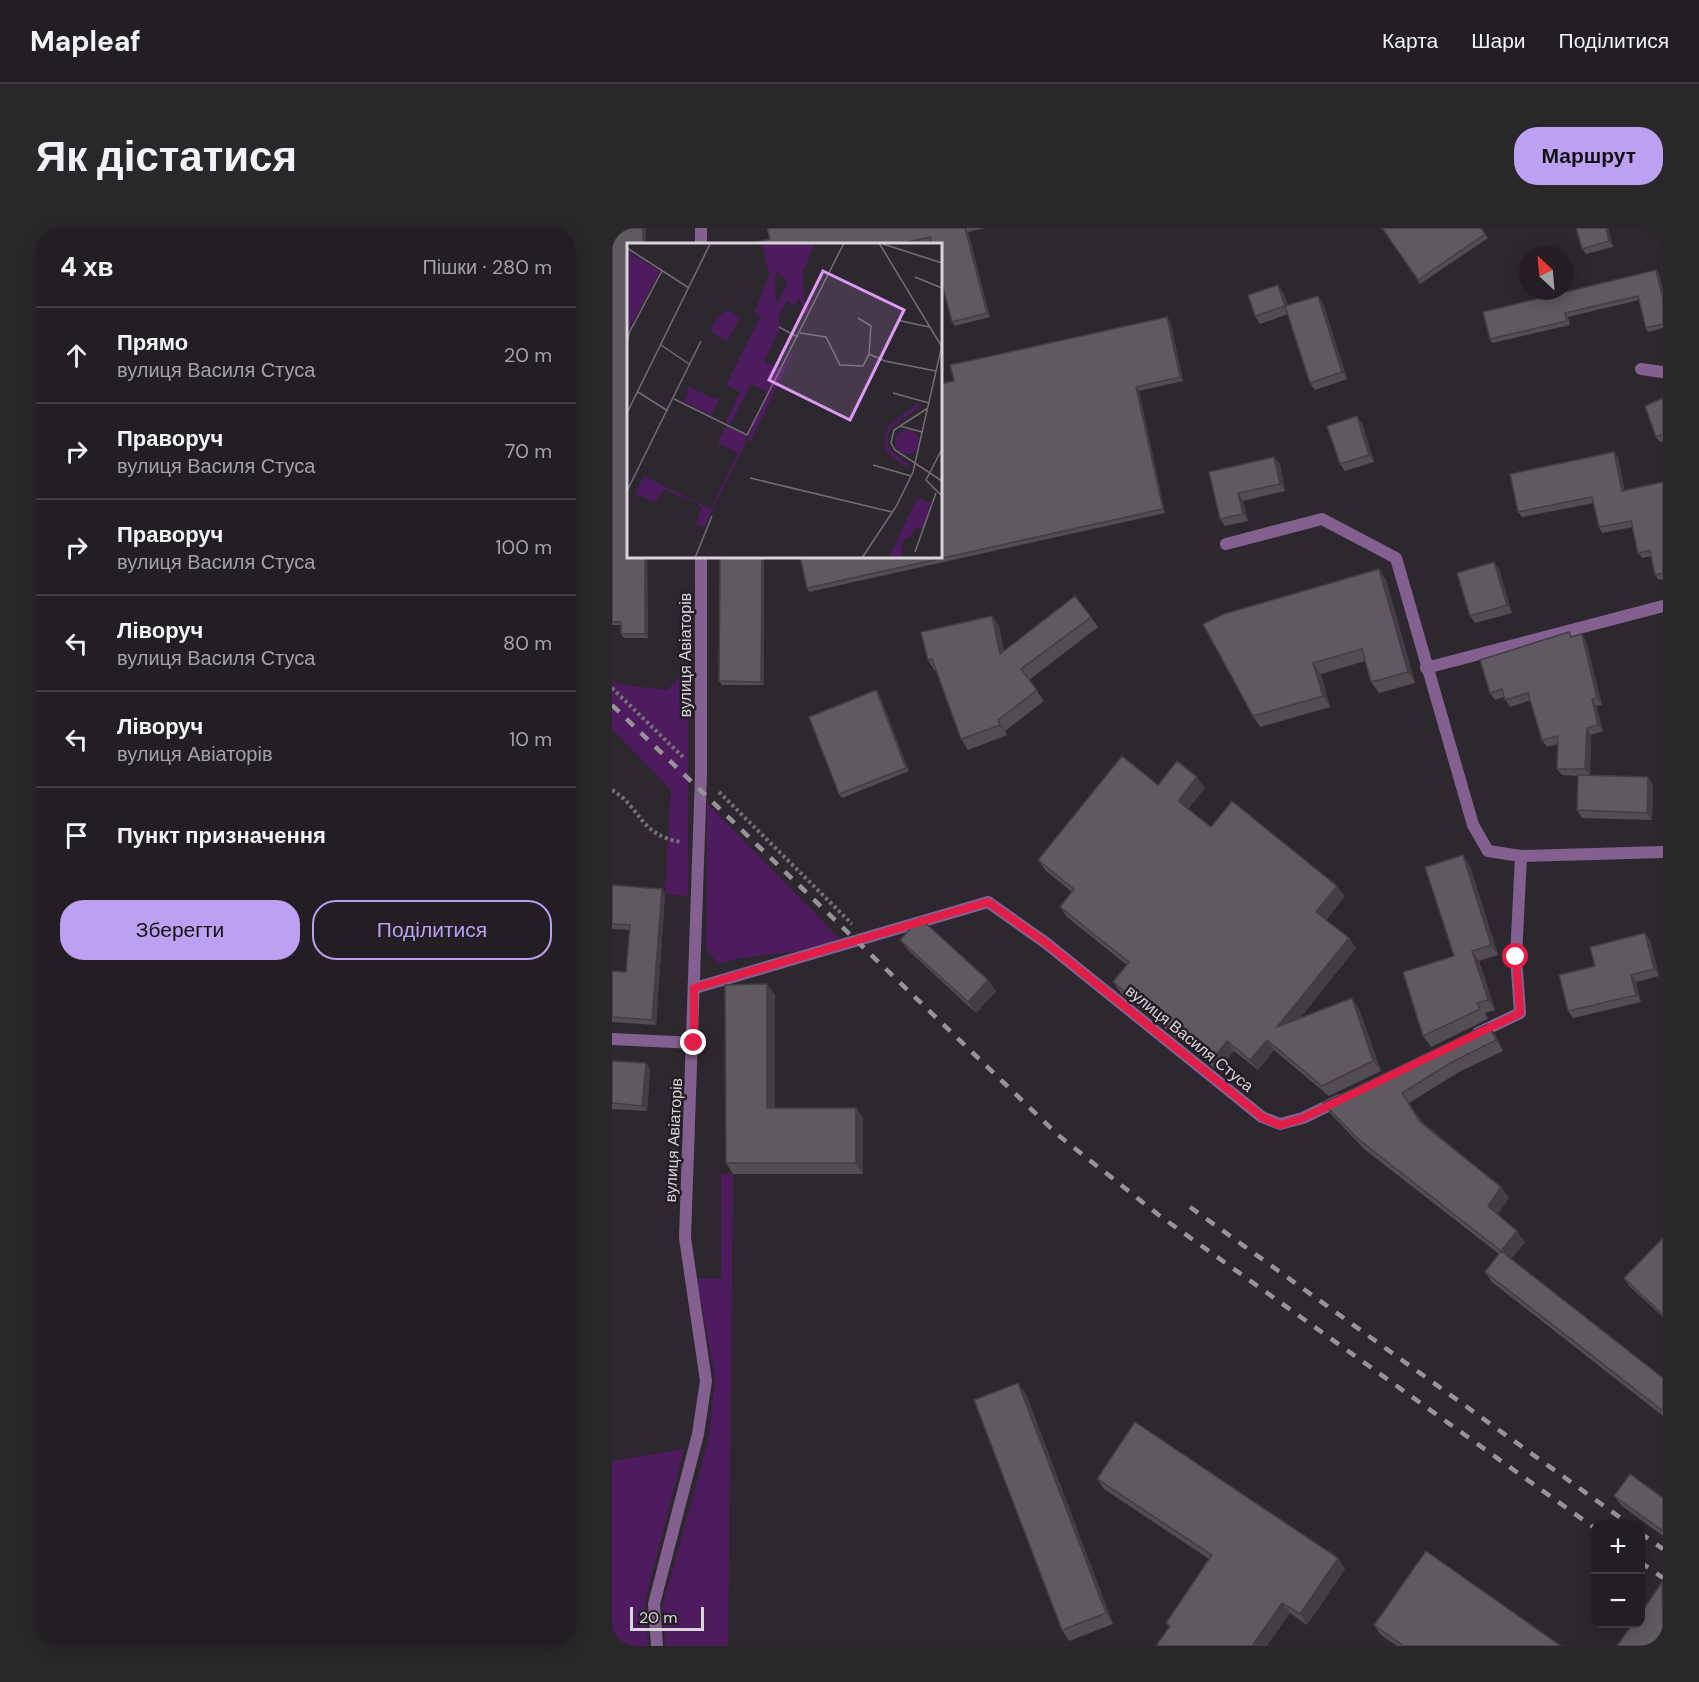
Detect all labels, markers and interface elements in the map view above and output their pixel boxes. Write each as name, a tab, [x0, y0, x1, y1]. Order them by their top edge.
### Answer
text: Mapleaf	[30, 23, 141, 60]
text: Карта	[1382, 27, 1438, 55]
text: Шари	[1471, 27, 1526, 55]
text: Поділитися	[1559, 27, 1669, 55]
button: Маршрут	[1514, 127, 1663, 185]
text: Як дістатися	[36, 129, 297, 184]
inset map	[627, 243, 942, 558]
north arrow	[1519, 246, 1573, 300]
text: 4 хв	[60, 250, 113, 284]
text: Пішки · 280 m	[422, 254, 552, 280]
text: Прямо	[117, 328, 188, 357]
icon: ahead	[60, 339, 93, 372]
text: 20 m	[504, 342, 552, 368]
text: вулиця Василя Стуса	[117, 357, 315, 383]
text: Праворуч	[117, 424, 223, 453]
icon: right	[60, 435, 93, 468]
text: 70 m	[505, 438, 552, 464]
text: вулиця Василя Стуса	[117, 453, 315, 479]
text: Праворуч	[117, 520, 223, 549]
icon: right	[60, 531, 93, 564]
text: 100 m	[495, 534, 552, 560]
text: вулиця Василя Стуса	[117, 549, 315, 575]
street label: вулиця Авіаторів	[675, 593, 696, 717]
text: Ліворуч	[117, 616, 203, 645]
icon: left	[60, 627, 93, 660]
text: 80 m	[503, 630, 552, 656]
text: вулиця Василя Стуса	[117, 645, 315, 671]
text: Ліворуч	[117, 712, 203, 741]
icon: left	[60, 723, 93, 756]
text: 10 m	[509, 726, 552, 752]
text: вулиця Авіаторів	[117, 741, 273, 767]
icon: arrive	[60, 819, 93, 852]
text: Пункт призначення	[117, 821, 326, 850]
button: Зберегти	[60, 900, 300, 960]
button: Поділитися	[312, 900, 552, 960]
route start	[1502, 943, 1528, 969]
street label: вулиця Василя Стуса	[1121, 980, 1258, 1097]
route end	[680, 1029, 706, 1055]
street label: вулиця Авіаторів	[660, 1077, 687, 1203]
map controls	[1591, 1520, 1645, 1628]
button: +	[1591, 1520, 1645, 1574]
button: −	[1591, 1574, 1645, 1628]
scale bar	[630, 1604, 704, 1632]
text: 20 m	[639, 1607, 678, 1628]

